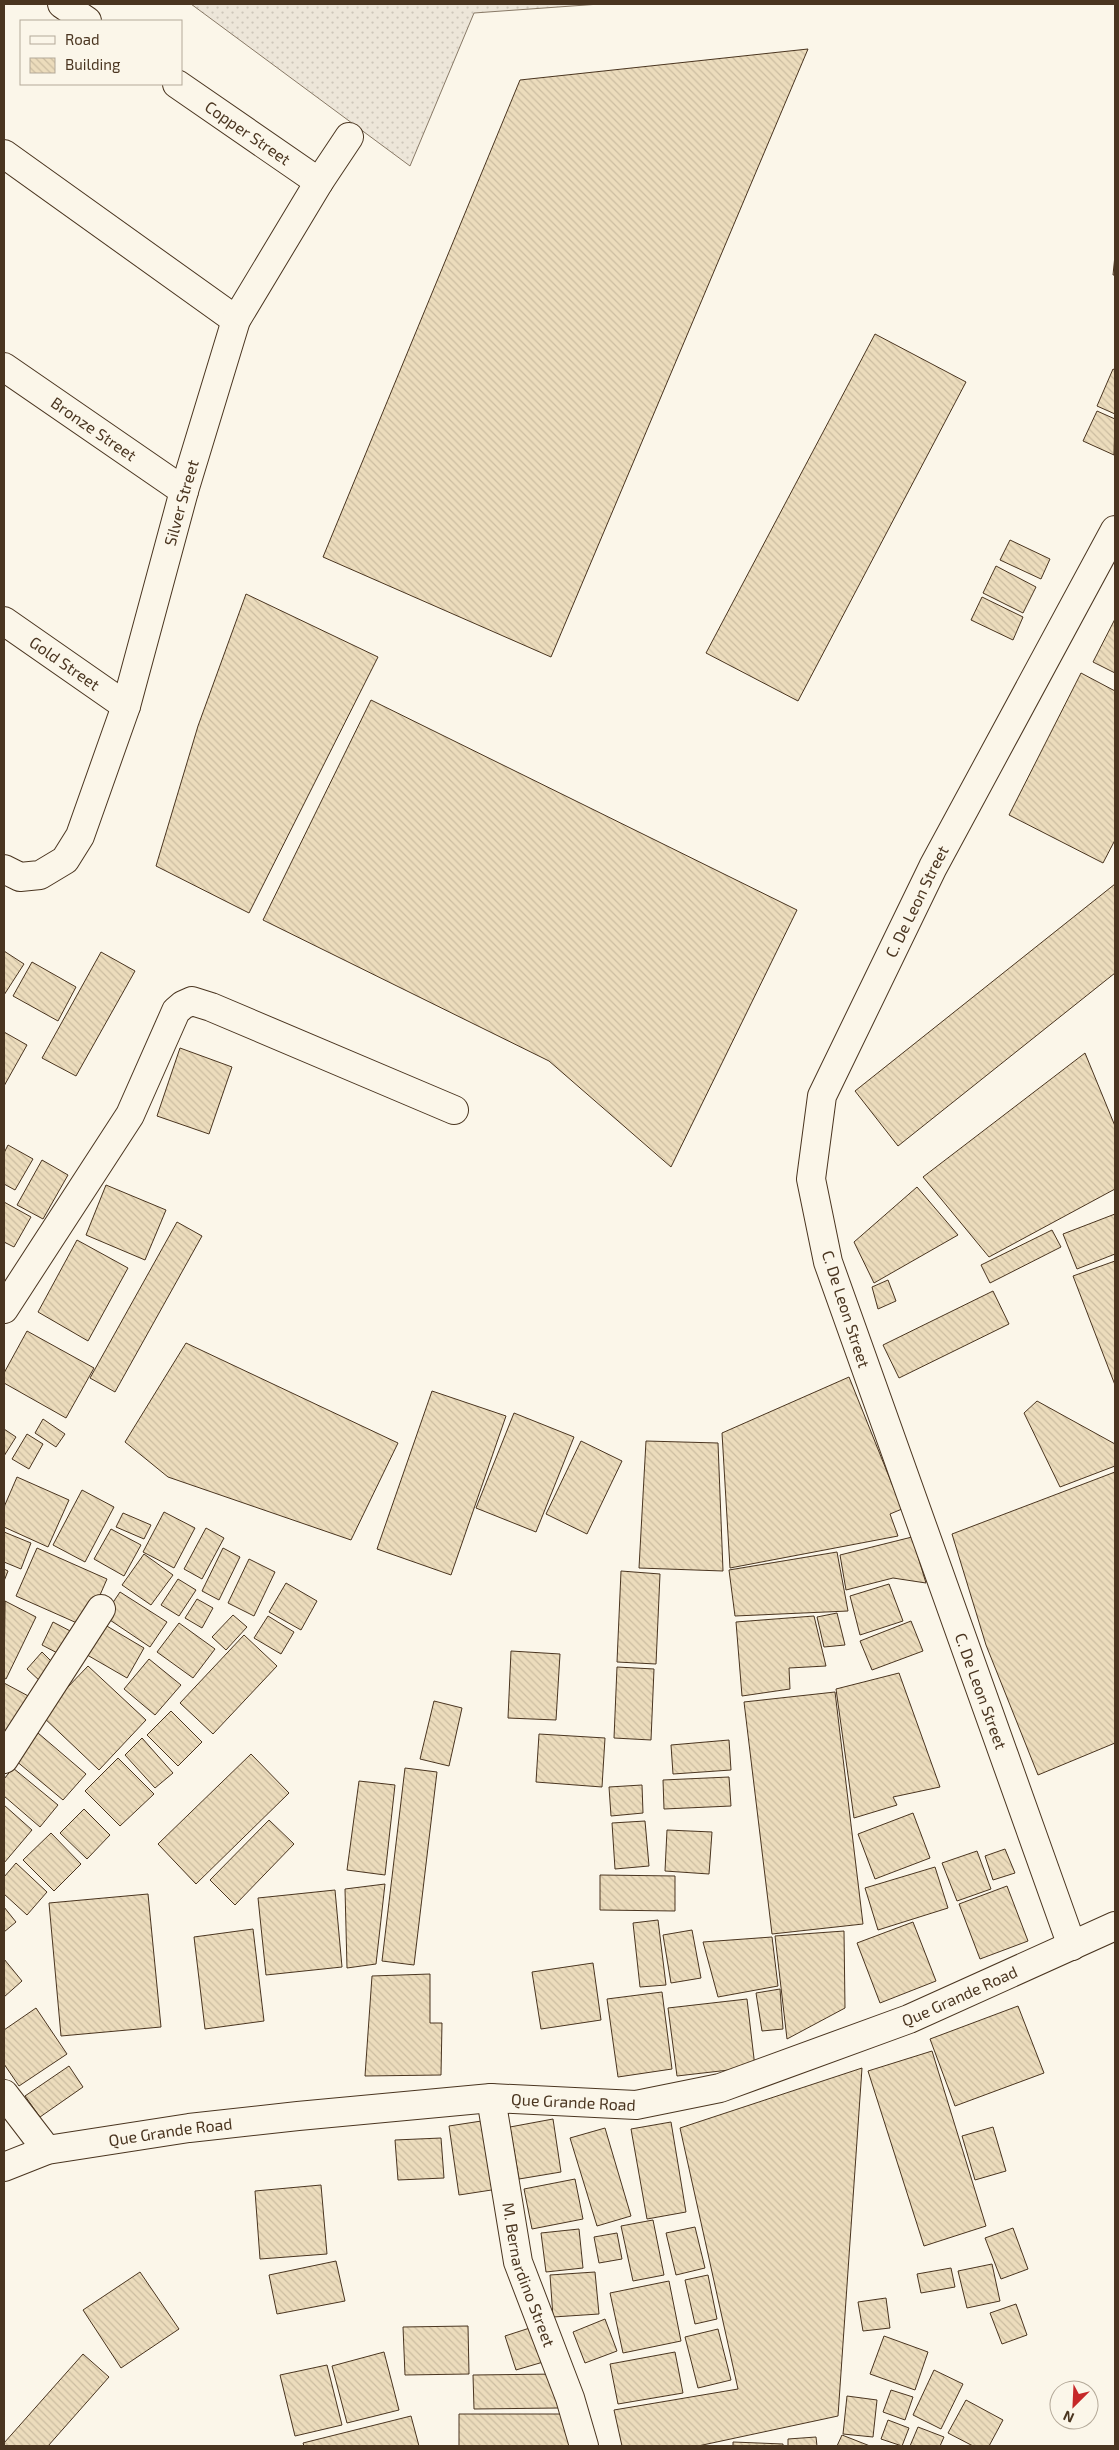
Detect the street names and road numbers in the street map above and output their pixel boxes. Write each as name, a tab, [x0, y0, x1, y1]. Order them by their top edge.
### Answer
street label: Copper Street	[202, 96, 294, 169]
street label: Bronze Street	[48, 392, 140, 464]
street label: Silver Street	[160, 457, 202, 548]
street label: Gold Street	[26, 632, 104, 694]
street label: C. De Leon Street	[881, 842, 952, 960]
street label: C. De Leon Street	[819, 1248, 874, 1370]
street label: C. De Leon Street	[952, 1630, 1011, 1752]
street label: Que Grande Road	[899, 1961, 1020, 2031]
street label: Que Grande Road	[511, 2089, 636, 2114]
street label: Que Grande Road	[107, 2113, 233, 2150]
street label: M. Bernardino Street	[499, 2201, 559, 2349]

